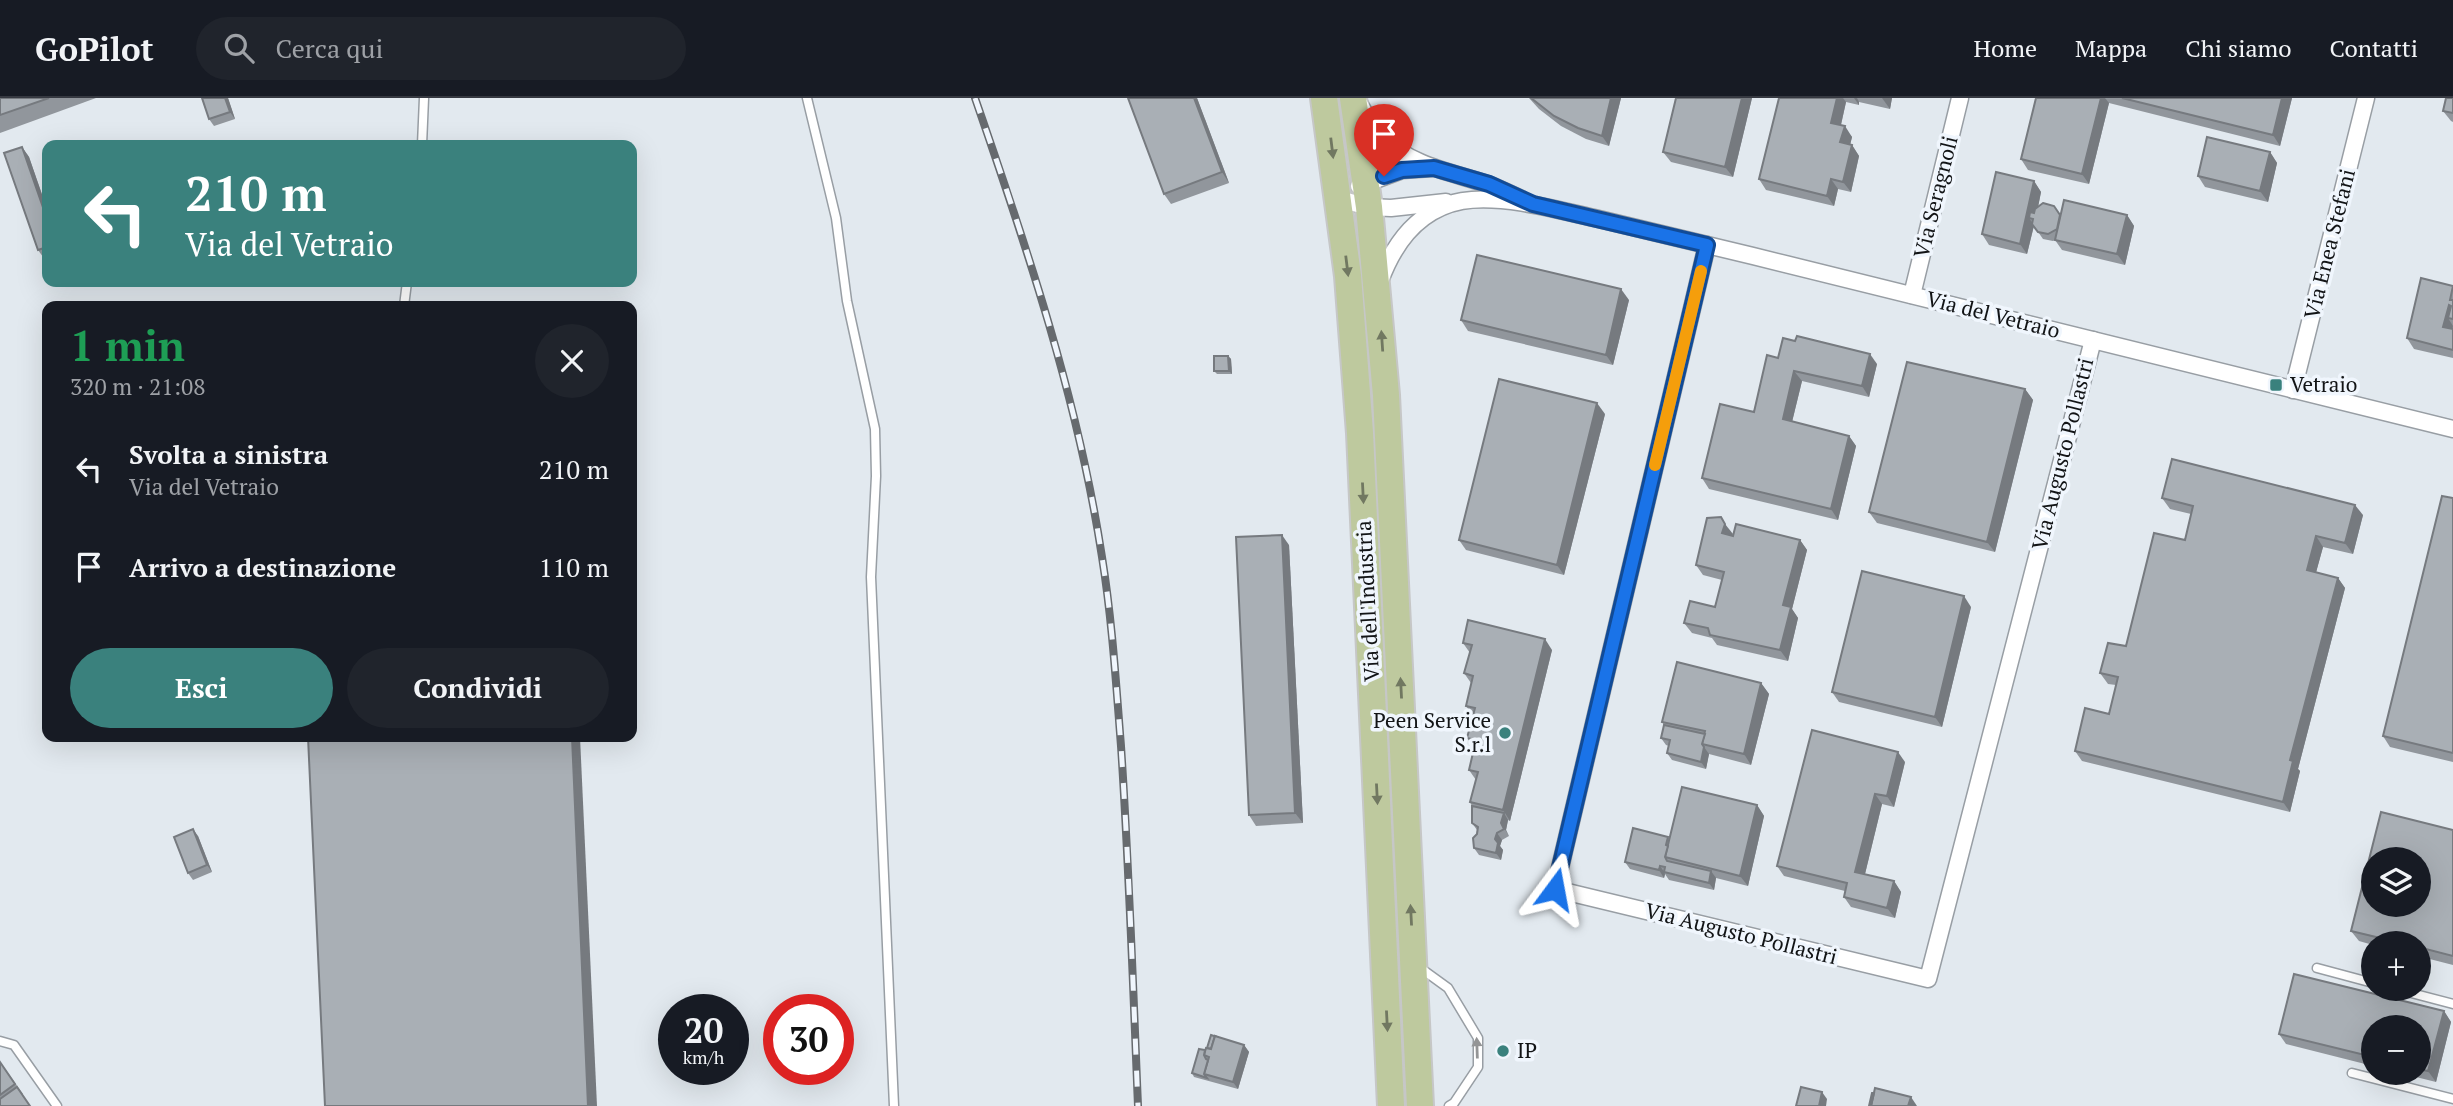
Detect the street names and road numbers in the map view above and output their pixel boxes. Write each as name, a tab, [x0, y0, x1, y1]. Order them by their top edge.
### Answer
street label: Via Seragnoli	[1906, 133, 1964, 261]
street label: Via Enea Stefani	[2297, 166, 2361, 322]
street label: Via del Vetraio	[1923, 284, 2063, 344]
street label: Via Augusto Pollastri	[2025, 355, 2099, 553]
street label: Via dell'Industria	[1349, 519, 1385, 682]
street label: Via Augusto Pollastri	[1642, 896, 1840, 970]

